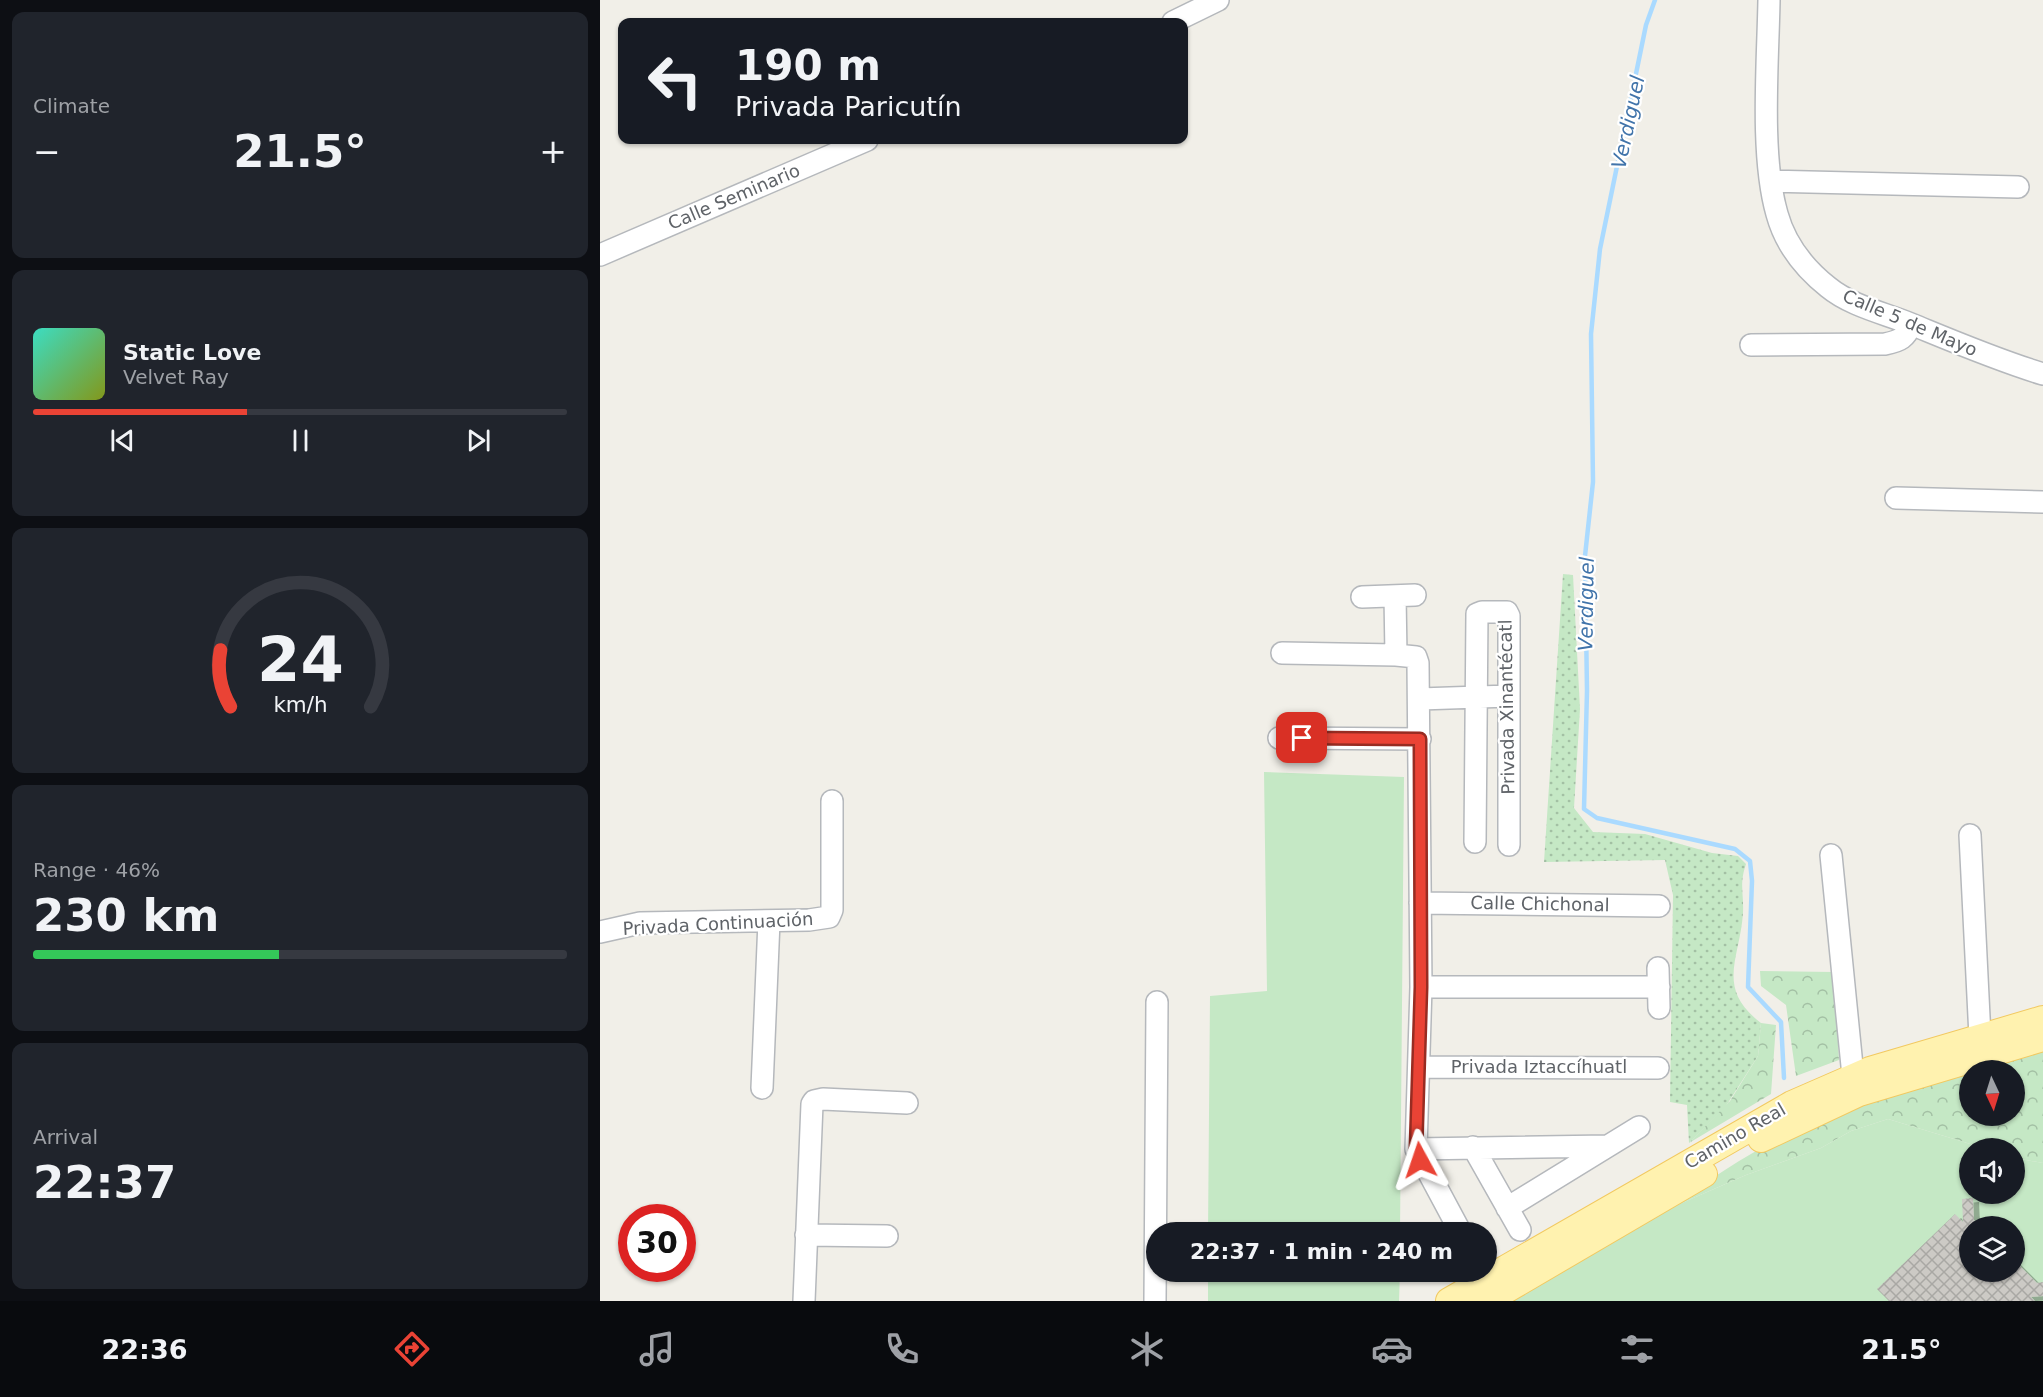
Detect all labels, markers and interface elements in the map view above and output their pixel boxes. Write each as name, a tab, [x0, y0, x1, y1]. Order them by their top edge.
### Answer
text: 190 m	[735, 41, 881, 90]
icon: left	[636, 42, 714, 120]
water label: Verdiguel	[1606, 73, 1650, 171]
text: Privada Paricutín	[735, 91, 962, 122]
text: Climate	[33, 94, 110, 118]
text: 21.5°	[233, 125, 367, 178]
text: −	[33, 132, 61, 171]
text: +	[539, 132, 567, 171]
street label: Calle Seminario	[665, 159, 803, 234]
street label: Calle 5 de Mayo	[1840, 285, 1981, 360]
text: Static Love	[123, 340, 261, 365]
text: Velvet Ray	[123, 365, 229, 389]
icon: previous	[106, 424, 139, 457]
icon: pause	[284, 424, 317, 457]
icon: next	[462, 424, 495, 457]
water label: Verdiguel	[1573, 556, 1599, 651]
street label: Privada Xinantécatl	[1494, 619, 1519, 795]
text: 24	[257, 624, 343, 697]
text: km/h	[273, 693, 327, 718]
pin	[1276, 712, 1327, 763]
icon: arrive	[1285, 721, 1318, 754]
text: Range · 46%	[33, 858, 160, 882]
text: 230 km	[33, 889, 219, 942]
street label: Calle Chichonal	[1470, 892, 1610, 915]
street label: Privada Continuación	[622, 908, 814, 939]
street label: Privada Iztaccíhuatl	[1451, 1056, 1627, 1077]
north arrow	[1959, 1060, 2025, 1126]
map controls	[1959, 1060, 2025, 1282]
street label: Camino Real	[1681, 1098, 1789, 1173]
text: Arrival	[33, 1125, 98, 1149]
position arrow	[1388, 1128, 1452, 1192]
button: sound	[1959, 1138, 2025, 1204]
text: 22:37	[33, 1156, 176, 1209]
speed limit sign: 30	[618, 1204, 696, 1282]
button: layers	[1959, 1216, 2025, 1282]
text: 22:37 · 1 min · 240 m	[1190, 1239, 1453, 1264]
icon: directions	[391, 1328, 433, 1370]
icon: music	[636, 1328, 678, 1370]
icon: phone	[881, 1328, 923, 1370]
icon: climate	[1126, 1328, 1168, 1370]
icon: car	[1371, 1328, 1413, 1370]
icon: filters	[1616, 1328, 1658, 1370]
text: 22:36	[102, 1334, 188, 1365]
text: 21.5°	[1861, 1334, 1941, 1365]

